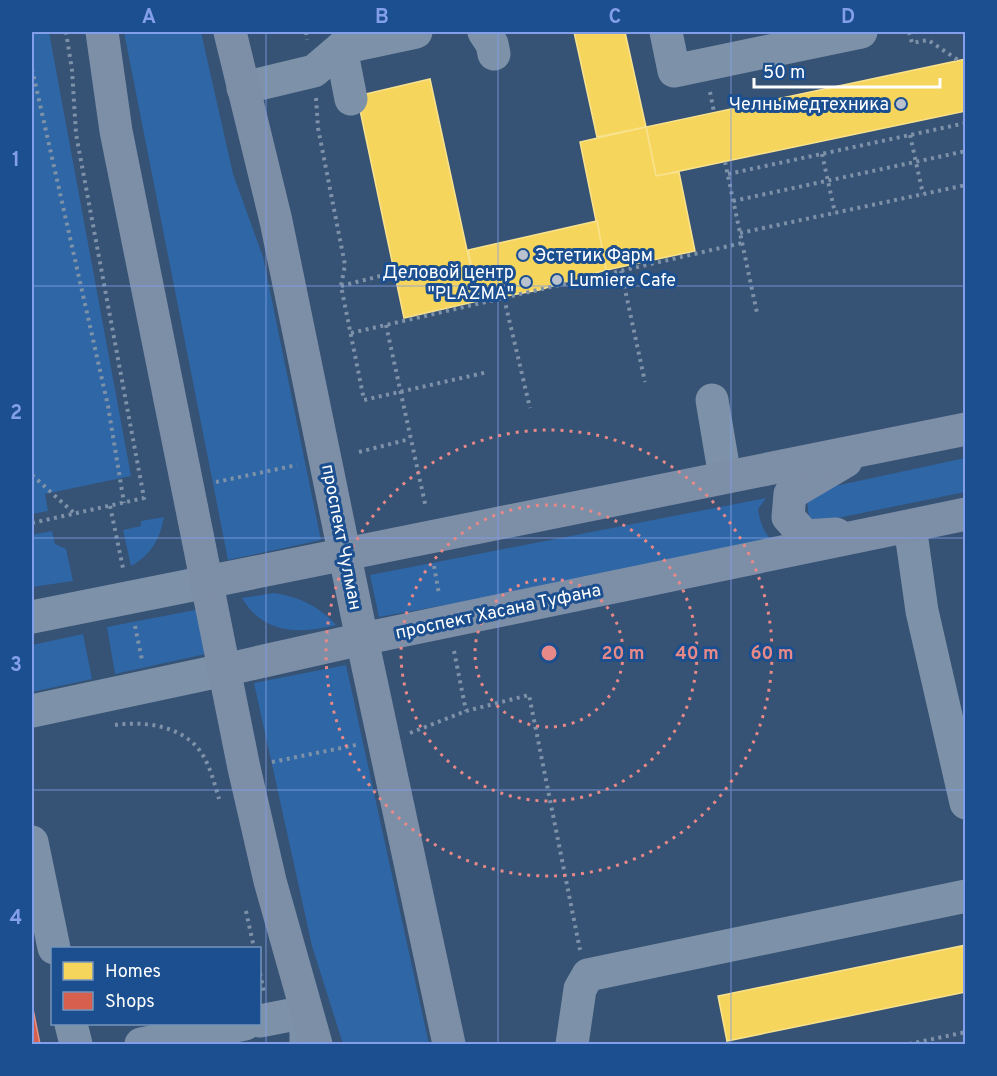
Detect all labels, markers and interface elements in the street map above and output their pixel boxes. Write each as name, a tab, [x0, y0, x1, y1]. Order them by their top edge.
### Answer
text: A	[142, 5, 156, 31]
text: B	[375, 5, 389, 31]
text: C	[609, 5, 621, 31]
text: D	[841, 5, 855, 31]
scale bar	[754, 51, 940, 89]
text: 50 m	[763, 62, 805, 85]
place label: Челнымедтехника	[729, 94, 889, 117]
marker: Челнымедтехника	[894, 97, 908, 111]
text: 1	[12, 148, 20, 174]
place label: Эстетик Фарм	[535, 245, 653, 268]
marker: Эстетик Фарм	[516, 248, 530, 262]
place label: Деловой центр "PLAZMA"	[382, 262, 514, 306]
place label: Lumiere Cafe	[569, 270, 676, 293]
marker: Lumiere Cafe	[550, 273, 564, 287]
marker: Деловой центр "PLAZMA"	[519, 275, 533, 289]
text: 2	[10, 401, 22, 427]
street label: проспект Чулман	[315, 462, 366, 612]
street label: проспект Хасана Туфана	[393, 579, 603, 646]
centre of rings	[539, 643, 559, 663]
text: 20 m	[601, 643, 645, 666]
text: 40 m	[675, 643, 719, 666]
text: 60 m	[750, 643, 794, 666]
text: 3	[10, 653, 22, 679]
text: 4	[10, 906, 22, 932]
legend	[51, 947, 261, 1025]
text: Homes	[105, 961, 161, 984]
text: Shops	[105, 991, 155, 1014]

